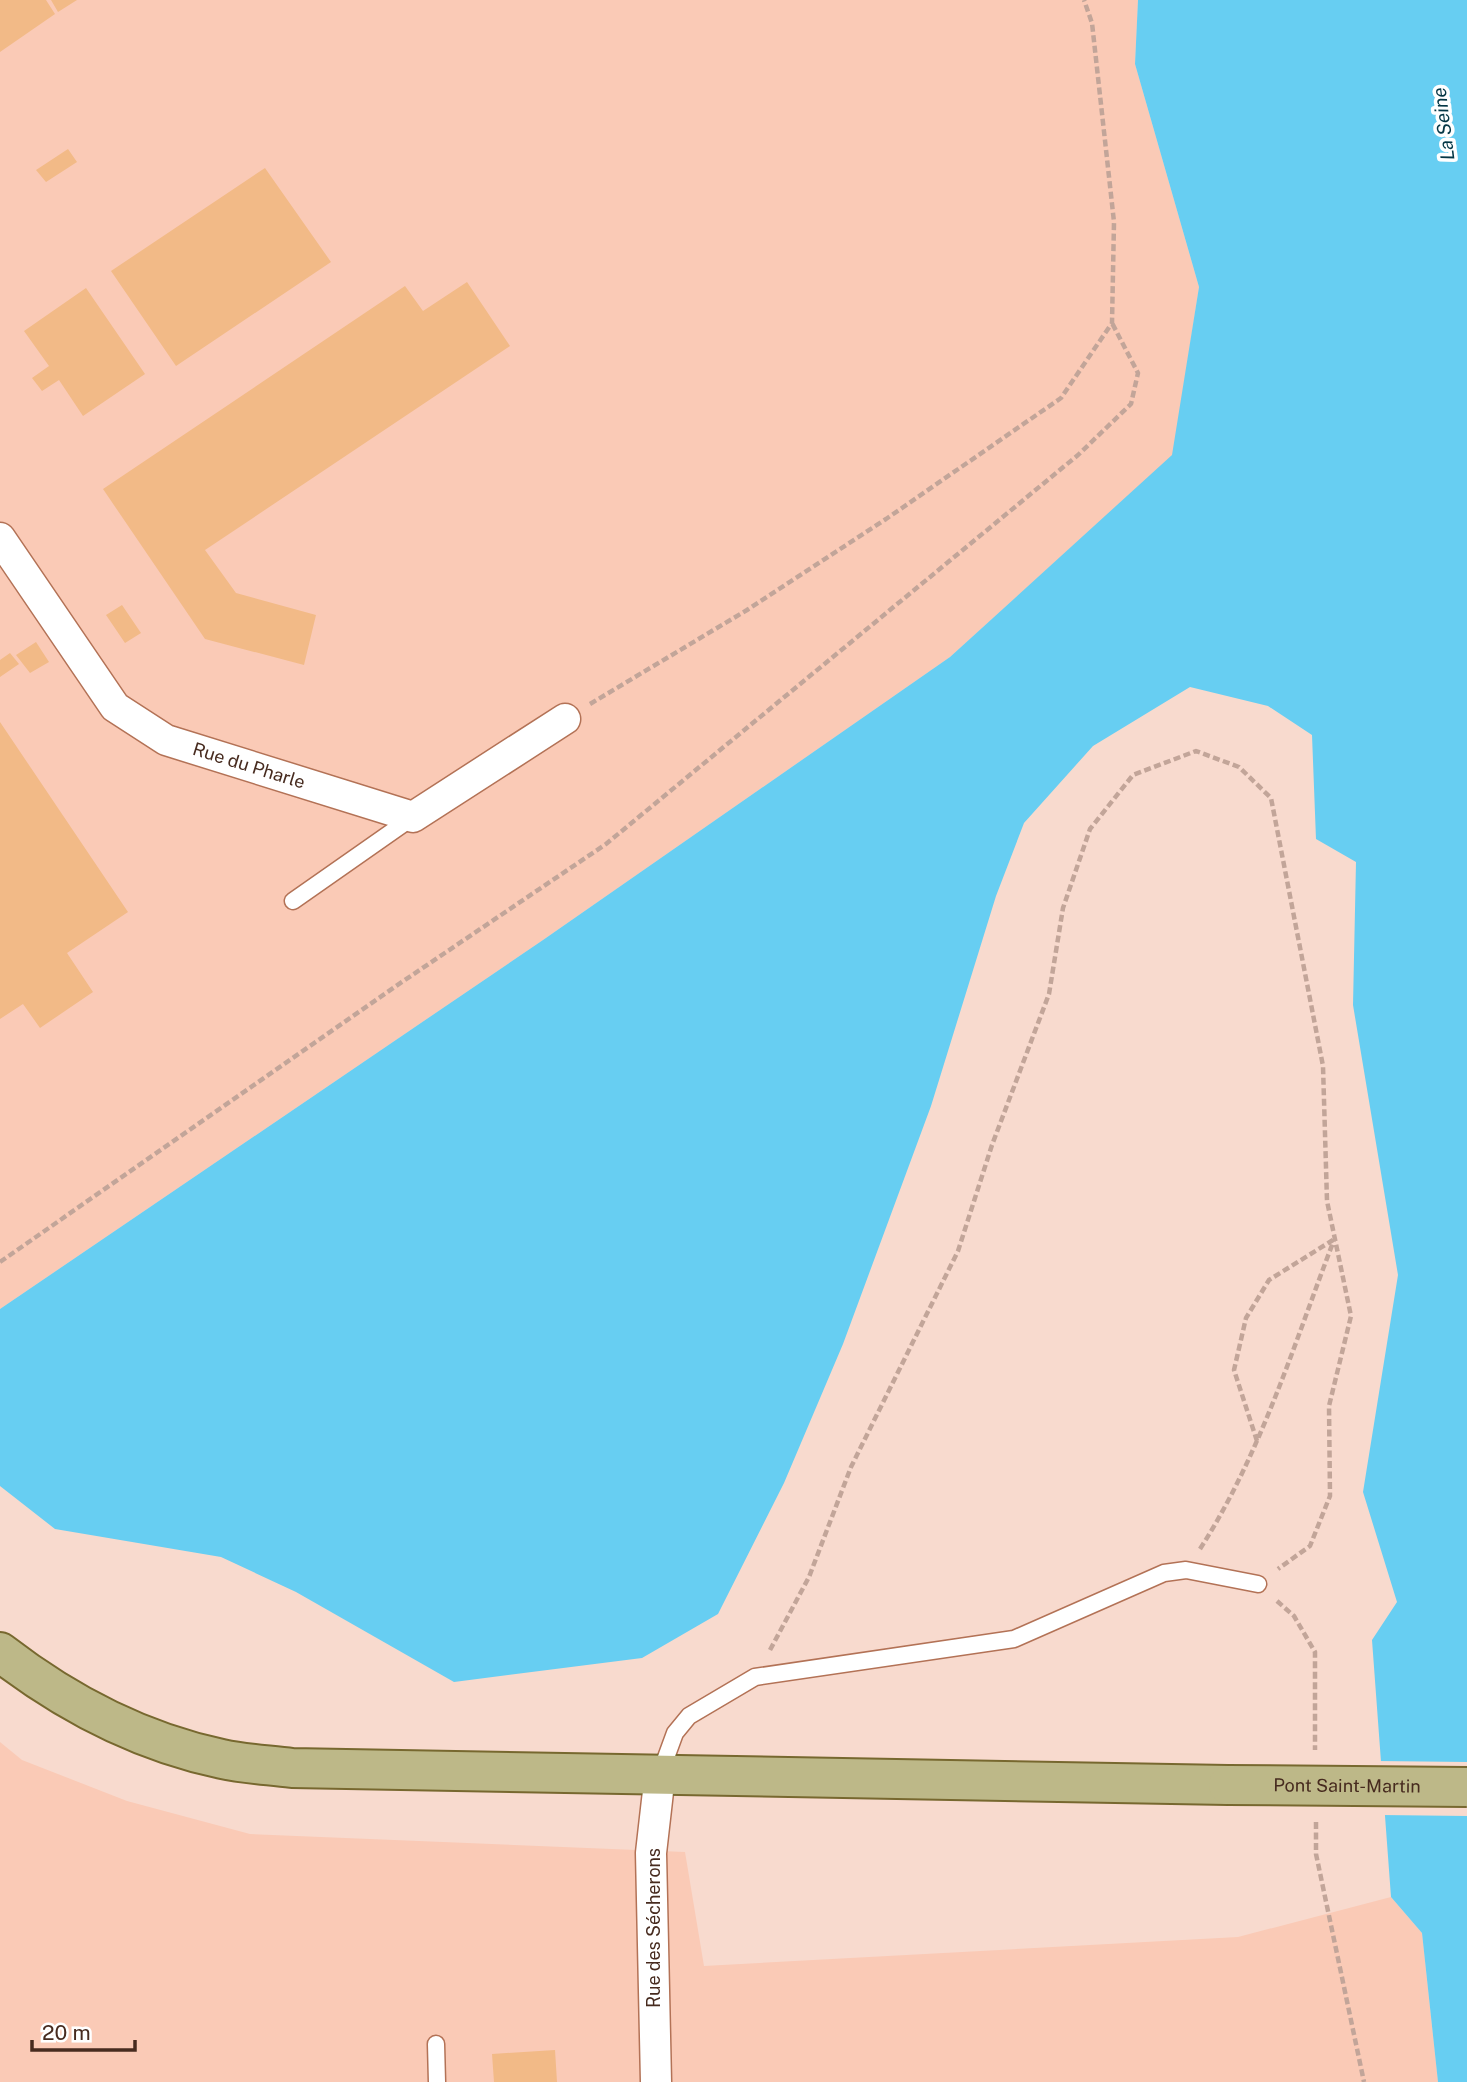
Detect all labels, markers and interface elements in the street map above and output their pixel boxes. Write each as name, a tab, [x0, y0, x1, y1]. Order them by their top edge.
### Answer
water label: La Seine	[1428, 86, 1458, 162]
street label: Rue du Pharle	[190, 738, 308, 793]
street label: Pont Saint-Martin	[1273, 1774, 1421, 1797]
street label: Rue des Sécherons	[643, 1848, 664, 2008]
scale bar	[32, 2008, 135, 2052]
text: 20 m	[42, 2020, 91, 2045]

